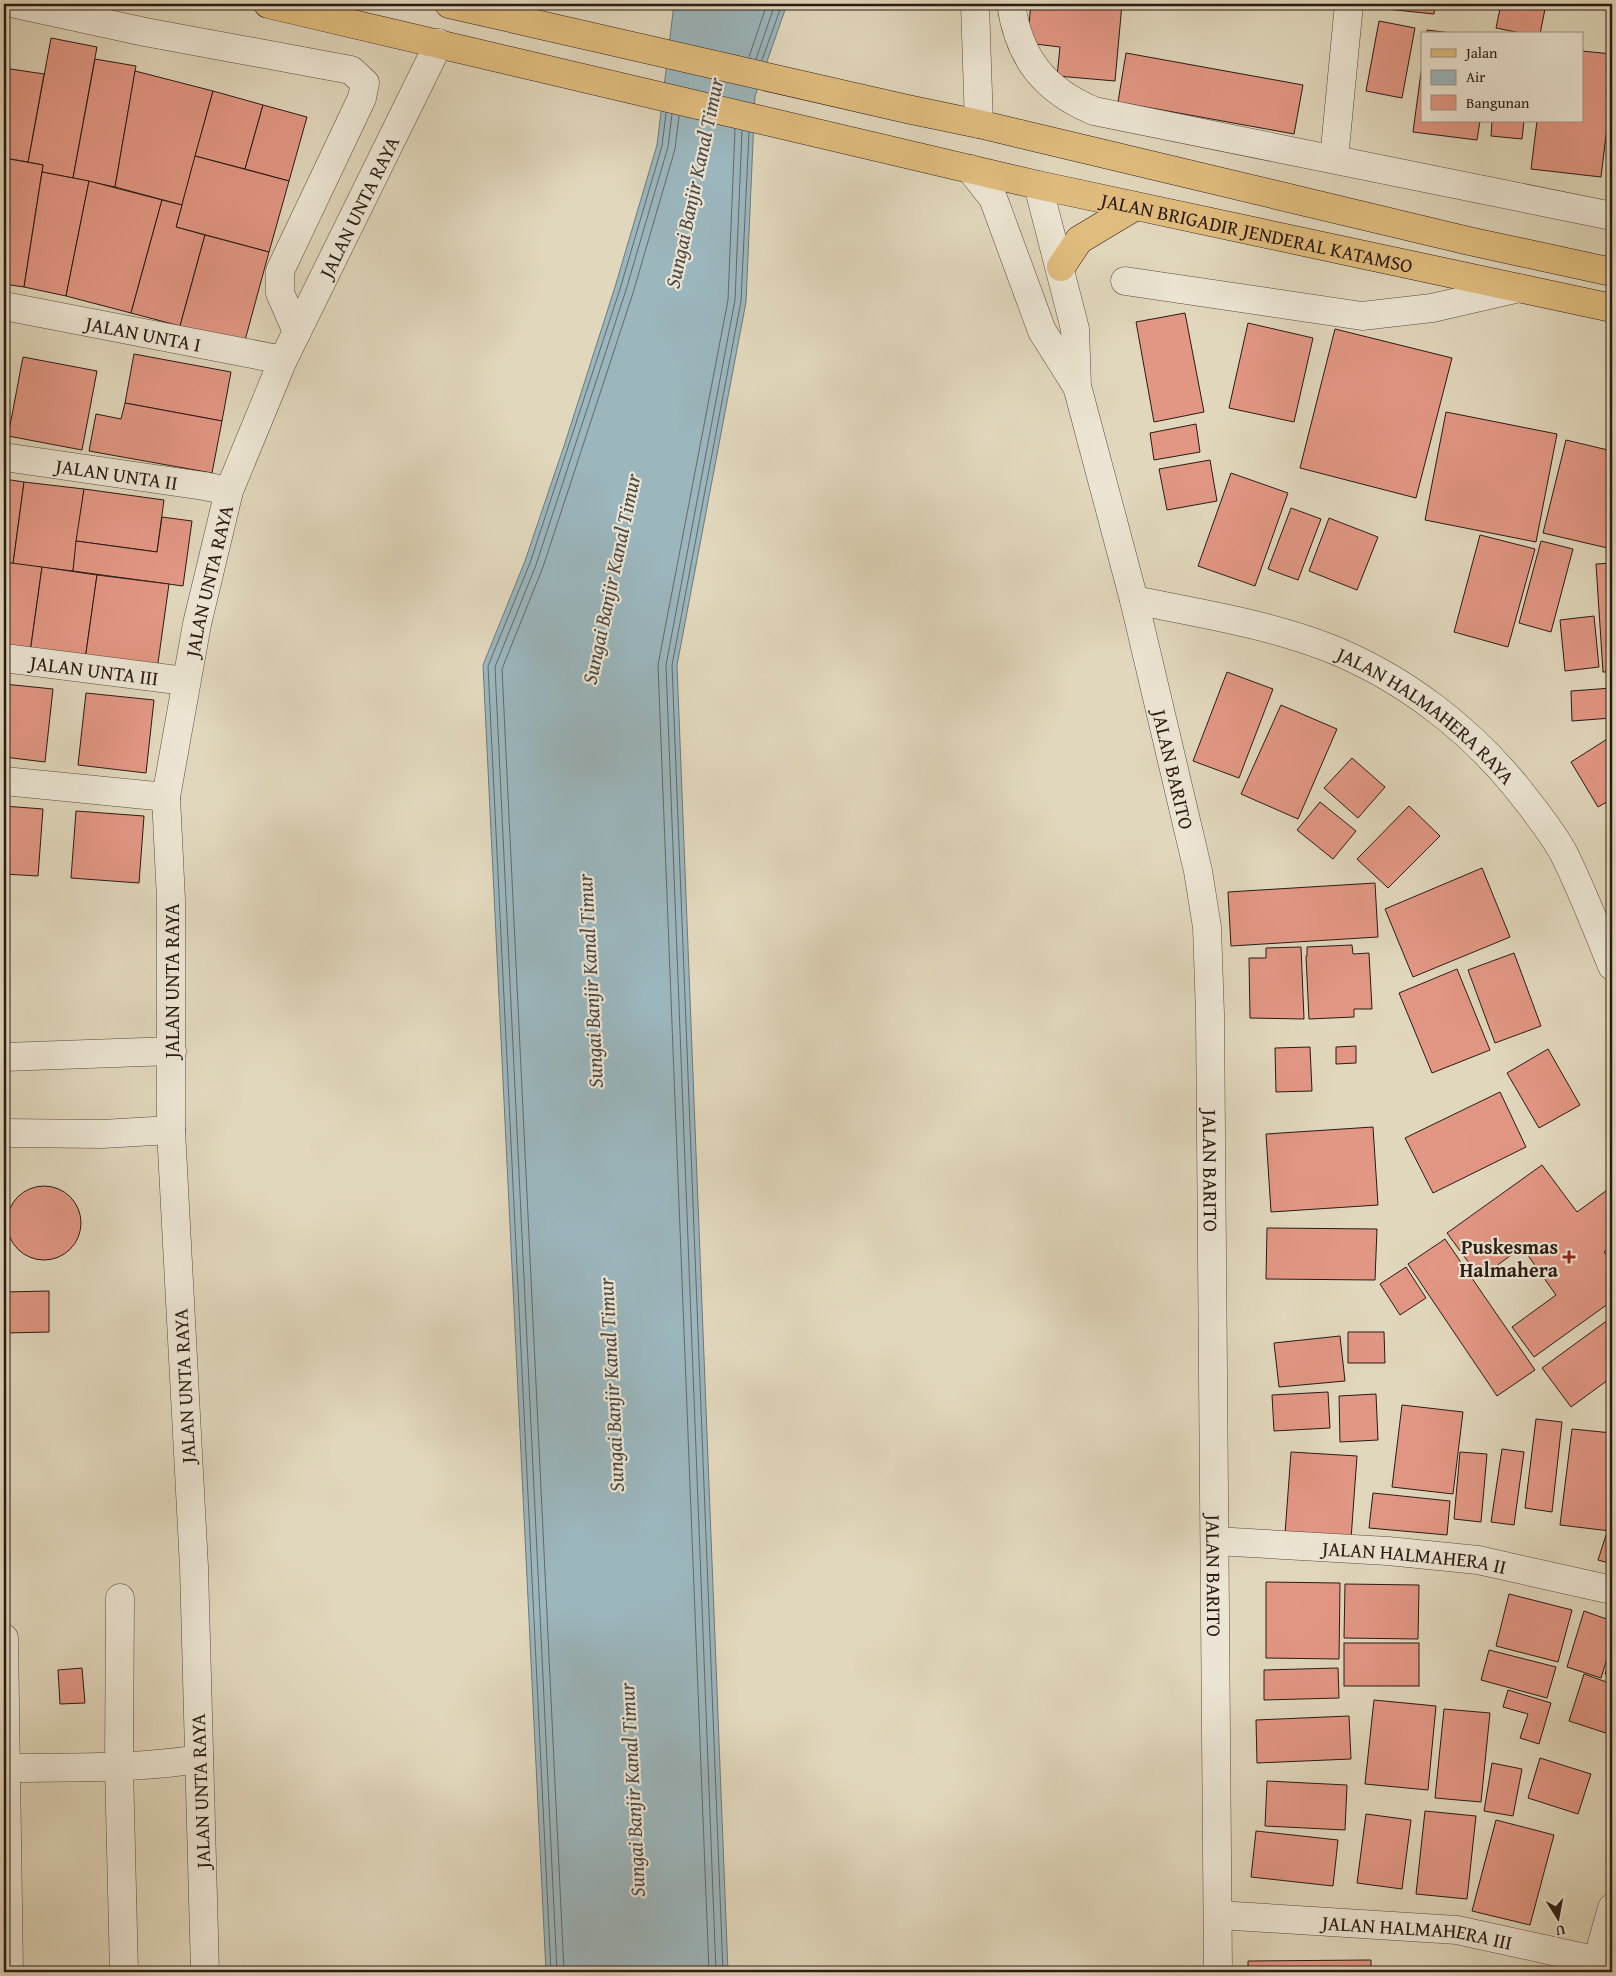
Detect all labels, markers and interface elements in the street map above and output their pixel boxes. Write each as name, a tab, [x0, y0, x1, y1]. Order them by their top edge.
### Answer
legend	[1421, 32, 1584, 122]
text: Jalan	[1464, 42, 1498, 63]
text: Air	[1466, 66, 1486, 87]
water label: Sungai Banjir Kanal Timur	[657, 74, 732, 291]
text: Bangunan	[1466, 92, 1530, 113]
street label: JALAN UNTA RAYA	[310, 131, 406, 285]
street label: JALAN BRIGADIR JENDERAL KATAMSO	[1096, 184, 1416, 279]
street label: JALAN UNTA I	[80, 307, 204, 358]
street label: JALAN UNTA II	[51, 450, 180, 497]
water label: Sungai Banjir Kanal Timur	[574, 470, 649, 687]
street label: JALAN UNTA RAYA	[176, 502, 240, 662]
street label: JALAN HALMAHERA RAYA	[1330, 637, 1522, 790]
street label: JALAN UNTA III	[25, 647, 160, 692]
street label: JALAN BARITO	[1145, 703, 1202, 832]
water label: Sungai Banjir Kanal Timur	[569, 872, 611, 1089]
street label: JALAN UNTA RAYA	[157, 903, 186, 1062]
street label: JALAN BARITO	[1196, 1106, 1226, 1232]
place label: Puskesmas Halmahera	[1459, 1232, 1559, 1284]
marker: Puskesmas Halmahera	[1562, 1250, 1576, 1264]
water label: Sungai Banjir Kanal Timur	[590, 1276, 632, 1493]
street label: JALAN UNTA RAYA	[165, 1308, 203, 1467]
street label: JALAN BARITO	[1200, 1511, 1230, 1637]
street label: JALAN HALMAHERA II	[1318, 1533, 1509, 1580]
water label: Sungai Banjir Kanal Timur	[611, 1681, 653, 1898]
street label: JALAN UNTA RAYA	[183, 1713, 217, 1872]
north arrow	[1534, 1894, 1584, 1944]
street label: JALAN HALMAHERA III	[1318, 1907, 1515, 1956]
text: U	[1553, 1920, 1567, 1942]

